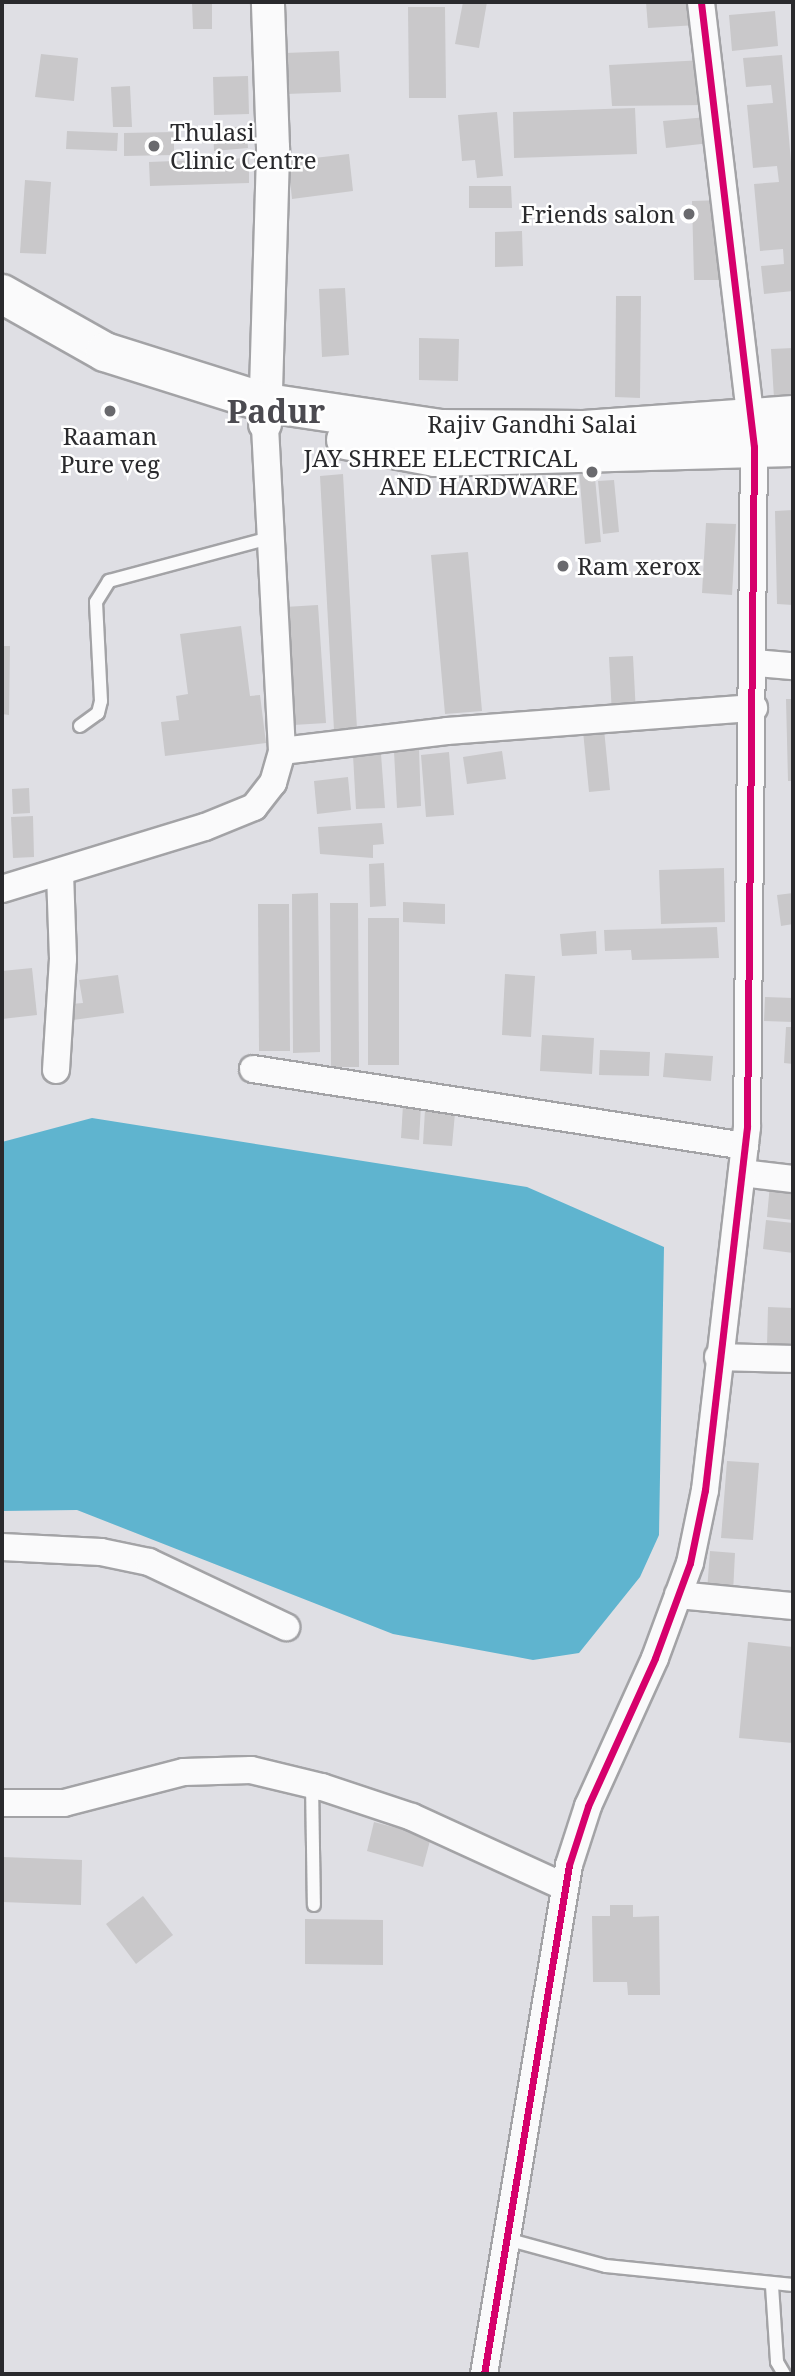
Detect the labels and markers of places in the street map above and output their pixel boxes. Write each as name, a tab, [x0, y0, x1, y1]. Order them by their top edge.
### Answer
place label: Thulasi Clinic Centre	[170, 118, 317, 174]
marker: Thulasi Clinic Centre	[144, 136, 164, 156]
place label: Friends salon	[521, 200, 675, 228]
marker: Friends salon	[681, 206, 697, 222]
marker: Raaman Pure veg	[102, 403, 118, 419]
place label: Raaman Pure veg	[60, 422, 160, 478]
place label: JAY SHREE ELECTRICAL AND HARDWARE	[304, 444, 578, 500]
marker: JAY SHREE ELECTRICAL AND HARDWARE	[584, 464, 600, 480]
place label: Ram xerox	[577, 552, 701, 580]
marker: Ram xerox	[555, 558, 571, 574]

